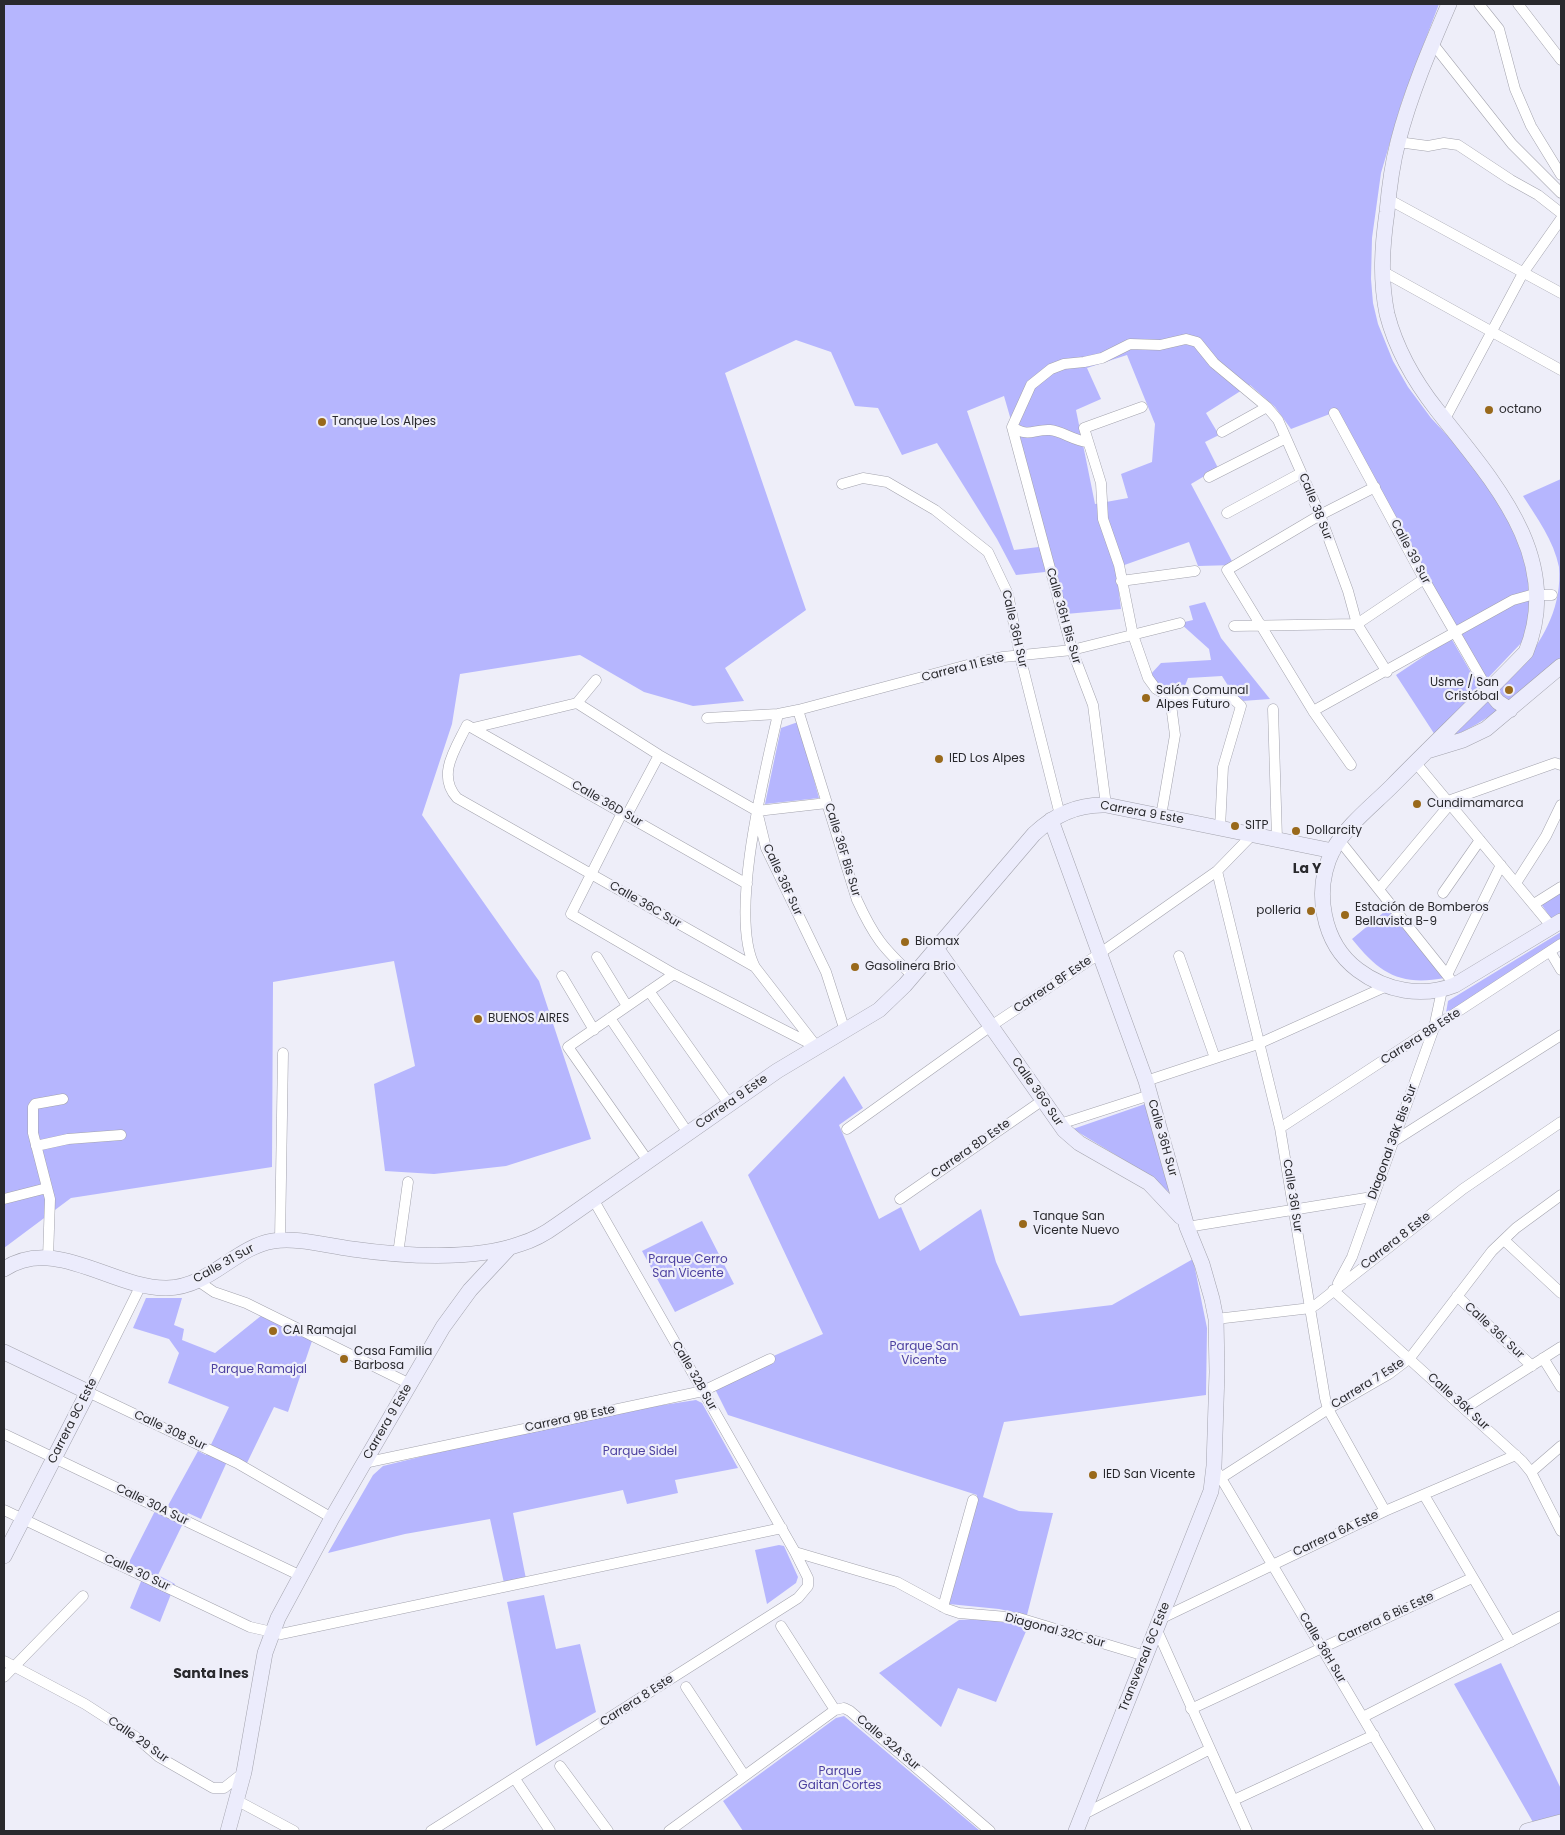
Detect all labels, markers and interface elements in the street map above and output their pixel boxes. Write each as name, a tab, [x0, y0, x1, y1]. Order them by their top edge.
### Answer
place label: octano	[1499, 403, 1542, 417]
marker: octano	[1483, 404, 1495, 416]
place label: Tanque Los Alpes	[332, 415, 436, 429]
marker: Tanque Los Alpes	[316, 416, 328, 428]
street label: Calle 38 Sur	[1295, 471, 1335, 543]
street label: Calle 39 Sur	[1387, 517, 1433, 587]
street label: Calle 36H Bis Sur	[1042, 566, 1084, 666]
street label: Calle 36H Sur	[998, 589, 1030, 669]
street label: Carrera 11 Este	[920, 651, 1006, 685]
place label: Usme / San Cristóbal	[1430, 676, 1499, 704]
place label: Salón Comunal Alpes Futuro	[1156, 684, 1248, 712]
marker: Usme / San Cristóbal	[1503, 684, 1515, 696]
marker: Salón Comunal Alpes Futuro	[1140, 692, 1152, 704]
place label: IED Los Alpes	[949, 752, 1025, 766]
marker: IED Los Alpes	[933, 753, 945, 765]
street label: Calle 36D Sur	[569, 778, 645, 830]
place label: Cundimamarca	[1427, 797, 1524, 811]
marker: Cundimamarca	[1411, 798, 1423, 810]
street label: Carrera 9 Este	[1099, 799, 1185, 827]
street label: Calle 36F Bis Sur	[821, 802, 863, 898]
place label: SITP	[1245, 819, 1268, 833]
marker: SITP	[1229, 820, 1241, 832]
place label: Dollarcity	[1306, 824, 1362, 838]
marker: Dollarcity	[1290, 825, 1302, 837]
street label: Calle 36F Sur	[759, 842, 805, 918]
district label: La Y	[1293, 861, 1321, 877]
street label: Calle 36C Sur	[607, 879, 683, 931]
place label: Estación de Bomberos Bellavista B-9	[1355, 901, 1489, 929]
place label: polleria	[1256, 904, 1301, 918]
marker: polleria	[1305, 905, 1317, 917]
marker: Estación de Bomberos Bellavista B-9	[1339, 909, 1351, 921]
place label: Biomax	[915, 935, 959, 949]
marker: Biomax	[899, 936, 911, 948]
street label: Carrera 8F Este	[1011, 954, 1095, 1016]
place label: Gasolinera Brio	[865, 960, 956, 974]
marker: Gasolinera Brio	[849, 961, 861, 973]
street label: Carrera 8B Este	[1379, 1006, 1463, 1068]
place label: BUENOS AIRES	[488, 1012, 569, 1026]
marker: BUENOS AIRES	[472, 1013, 484, 1025]
street label: Calle 36G Sur	[1008, 1055, 1066, 1129]
street label: Carrera 9 Este	[693, 1072, 771, 1132]
street label: Diagonal 36K Bis Sur	[1365, 1083, 1421, 1201]
street label: Calle 36H Sur	[1144, 1098, 1180, 1178]
street label: Carrera 8D Este	[929, 1116, 1013, 1182]
street label: Calle 36I Sur	[1279, 1158, 1305, 1234]
street label: Carrera 8 Este	[1358, 1209, 1434, 1273]
place label: Tanque San Vicente Nuevo	[1033, 1210, 1119, 1238]
marker: Tanque San Vicente Nuevo	[1017, 1218, 1029, 1230]
street label: Calle 31 Sur	[191, 1241, 257, 1287]
park label: Parque Cerro San Vicente	[648, 1253, 728, 1281]
street label: Calle 36L Sur	[1461, 1300, 1527, 1362]
place label: CAI Ramajal	[283, 1324, 356, 1338]
marker: CAI Ramajal	[267, 1325, 279, 1337]
street label: Calle 32B Sur	[668, 1339, 720, 1413]
park label: Parque San Vicente	[890, 1340, 958, 1368]
place label: Casa Familia Barbosa	[354, 1345, 432, 1373]
marker: Casa Familia Barbosa	[338, 1353, 350, 1365]
street label: Carrera 7 Este	[1329, 1356, 1407, 1412]
park label: Parque Ramajal	[211, 1363, 307, 1377]
street label: Calle 36K Sur	[1424, 1370, 1492, 1434]
street label: Carrera 9C Este	[45, 1376, 101, 1466]
street label: Carrera 9 Este	[361, 1382, 415, 1462]
street label: Carrera 9B Este	[524, 1402, 616, 1436]
street label: Calle 30B Sur	[131, 1408, 209, 1454]
park label: Parque Sidel	[603, 1445, 677, 1459]
place label: IED San Vicente	[1103, 1468, 1195, 1482]
marker: IED San Vicente	[1087, 1469, 1099, 1481]
street label: Calle 30A Sur	[113, 1481, 191, 1529]
street label: Carrera 6A Este	[1291, 1508, 1381, 1560]
street label: Calle 30 Sur	[102, 1551, 172, 1595]
street label: Carrera 6 Bis Este	[1336, 1589, 1436, 1647]
street label: Transversal 6C Este	[1116, 1600, 1174, 1714]
street label: Calle 36H Sur	[1295, 1610, 1349, 1686]
street label: Diagonal 32C Sur	[1003, 1611, 1107, 1651]
district label: Santa Ines	[173, 1666, 249, 1682]
street label: Carrera 8 Este	[598, 1672, 676, 1730]
street label: Calle 32A Sur	[853, 1712, 923, 1774]
street label: Calle 29 Sur	[105, 1714, 171, 1766]
park label: Parque Gaitan Cortes	[798, 1765, 882, 1793]

